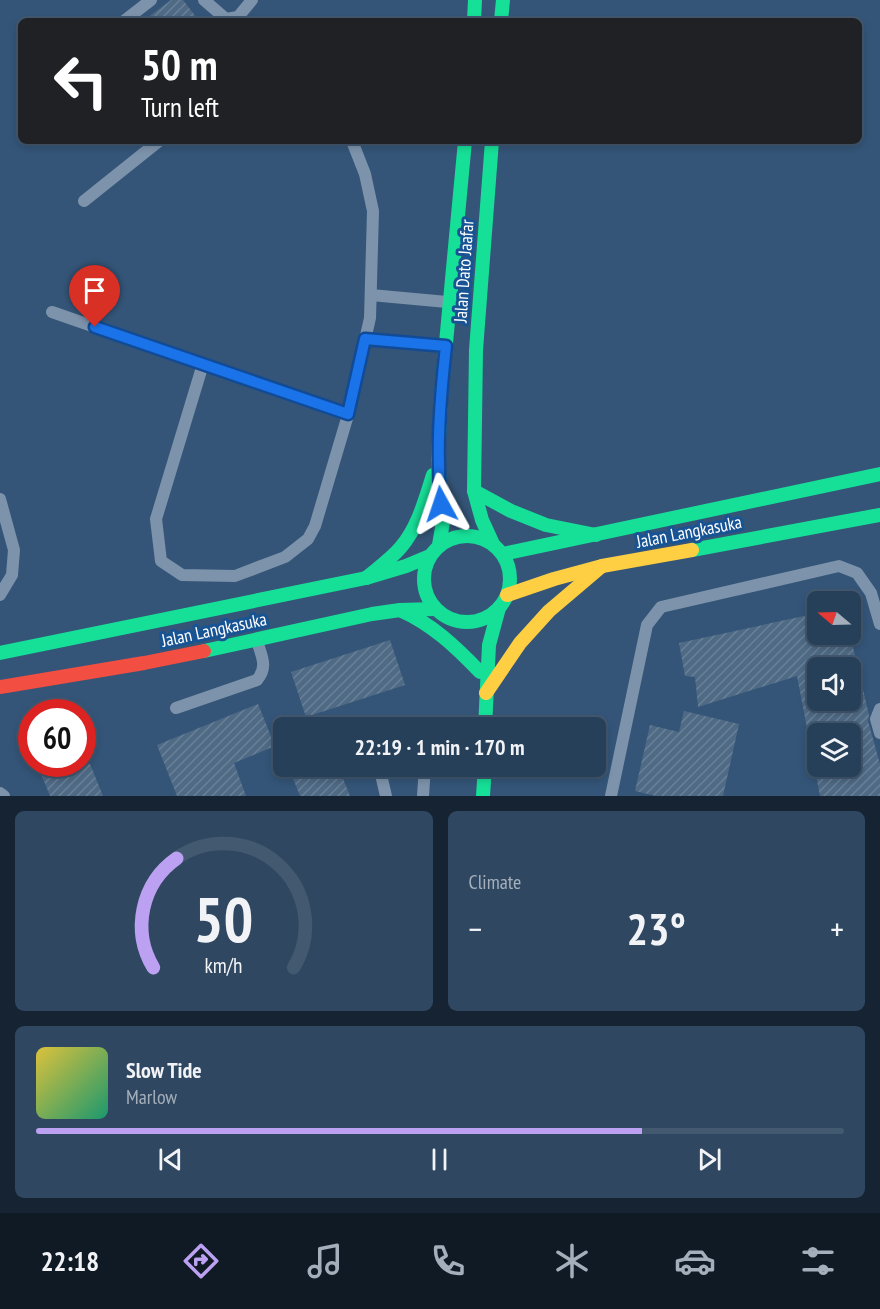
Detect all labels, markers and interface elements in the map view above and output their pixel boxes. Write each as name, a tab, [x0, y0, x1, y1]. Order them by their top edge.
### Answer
text: 50 m	[141, 37, 218, 92]
icon: left	[42, 42, 120, 120]
text: Turn left	[141, 90, 219, 124]
street label: Jalan Dato Jaafar	[448, 219, 479, 324]
pin	[69, 265, 120, 327]
icon: arrive	[78, 274, 111, 307]
position arrow	[409, 472, 473, 536]
street label: Jalan Langkasuka	[633, 510, 744, 553]
north arrow	[807, 591, 861, 645]
map controls	[807, 591, 861, 777]
street label: Jalan Langkasuka	[158, 607, 269, 652]
button: sound	[807, 657, 861, 711]
speed limit sign: 60	[18, 699, 96, 777]
button: layers	[807, 723, 861, 777]
text: 22:19 · 1 min · 170 m	[354, 733, 525, 761]
text: Climate	[469, 869, 521, 895]
text: 50	[194, 878, 254, 959]
text: 23°	[627, 899, 686, 957]
text: −	[469, 907, 482, 950]
text: +	[830, 907, 844, 950]
text: km/h	[205, 951, 243, 979]
text: Slow Tide	[126, 1056, 202, 1084]
text: Marlow	[126, 1084, 177, 1110]
icon: previous	[154, 1143, 187, 1176]
icon: pause	[423, 1143, 456, 1176]
icon: next	[693, 1143, 726, 1176]
icon: directions	[180, 1240, 222, 1282]
icon: music	[304, 1240, 346, 1282]
icon: phone	[427, 1240, 469, 1282]
icon: climate	[551, 1240, 593, 1282]
icon: car	[674, 1240, 716, 1282]
icon: filters	[797, 1240, 839, 1282]
text: 22:18	[41, 1244, 99, 1278]

